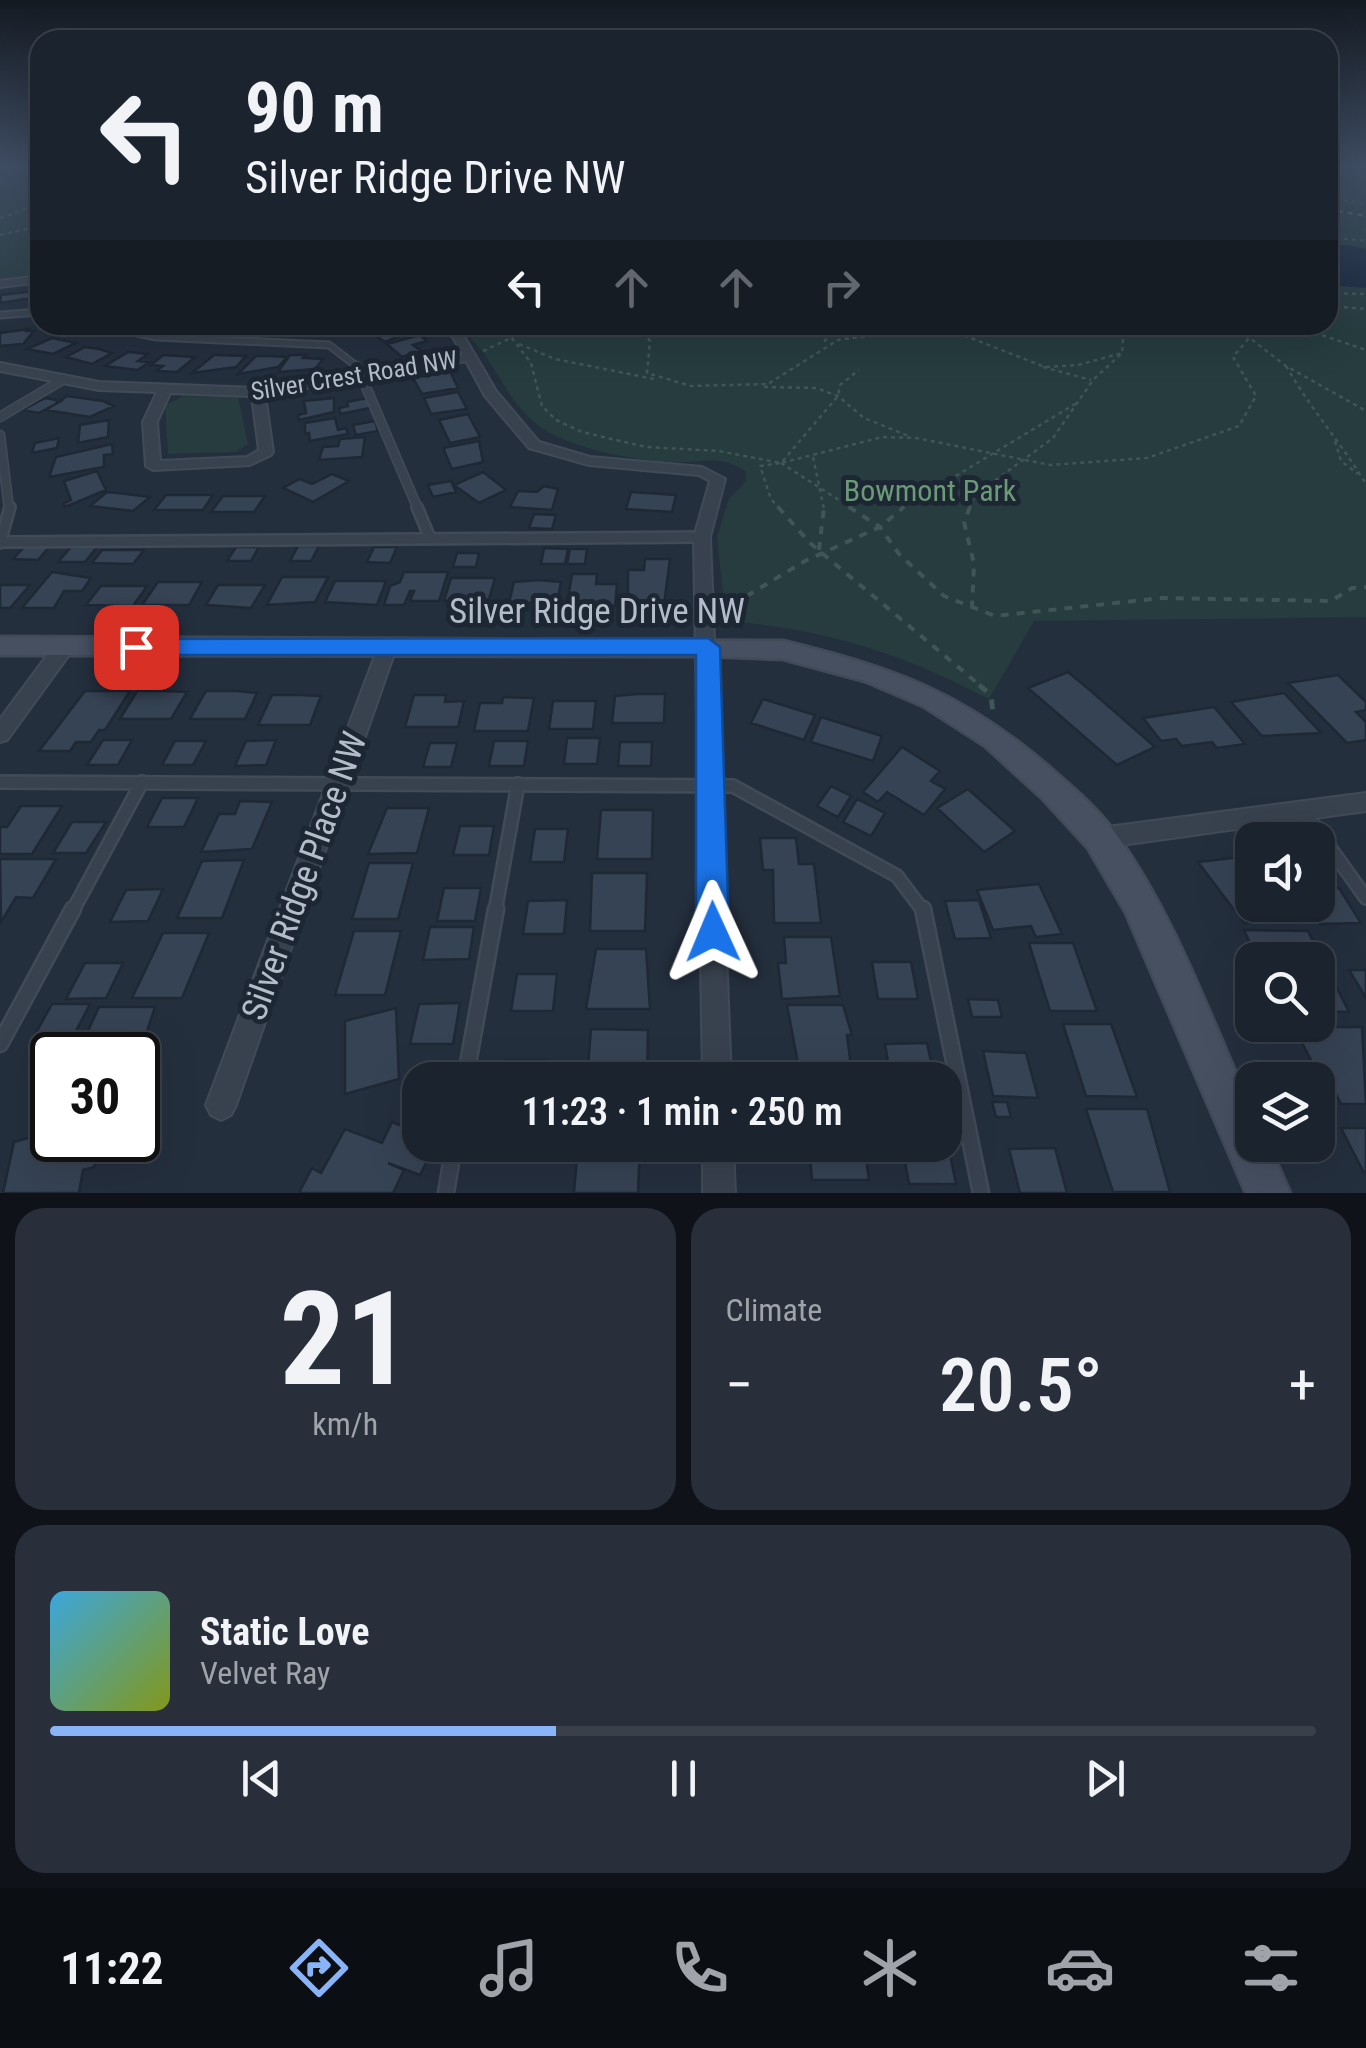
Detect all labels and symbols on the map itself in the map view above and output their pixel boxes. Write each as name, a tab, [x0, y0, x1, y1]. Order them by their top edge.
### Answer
street label: Silver Crest Road NW	[249, 345, 459, 406]
park label: Bowmont Park	[844, 473, 1017, 508]
street label: Silver Ridge Drive NW	[449, 591, 745, 632]
pin	[94, 605, 179, 690]
street label: Silver Ridge Place NW	[233, 727, 376, 1025]
position arrow	[661, 880, 765, 984]
speed limit sign: 30	[30, 1032, 160, 1162]

